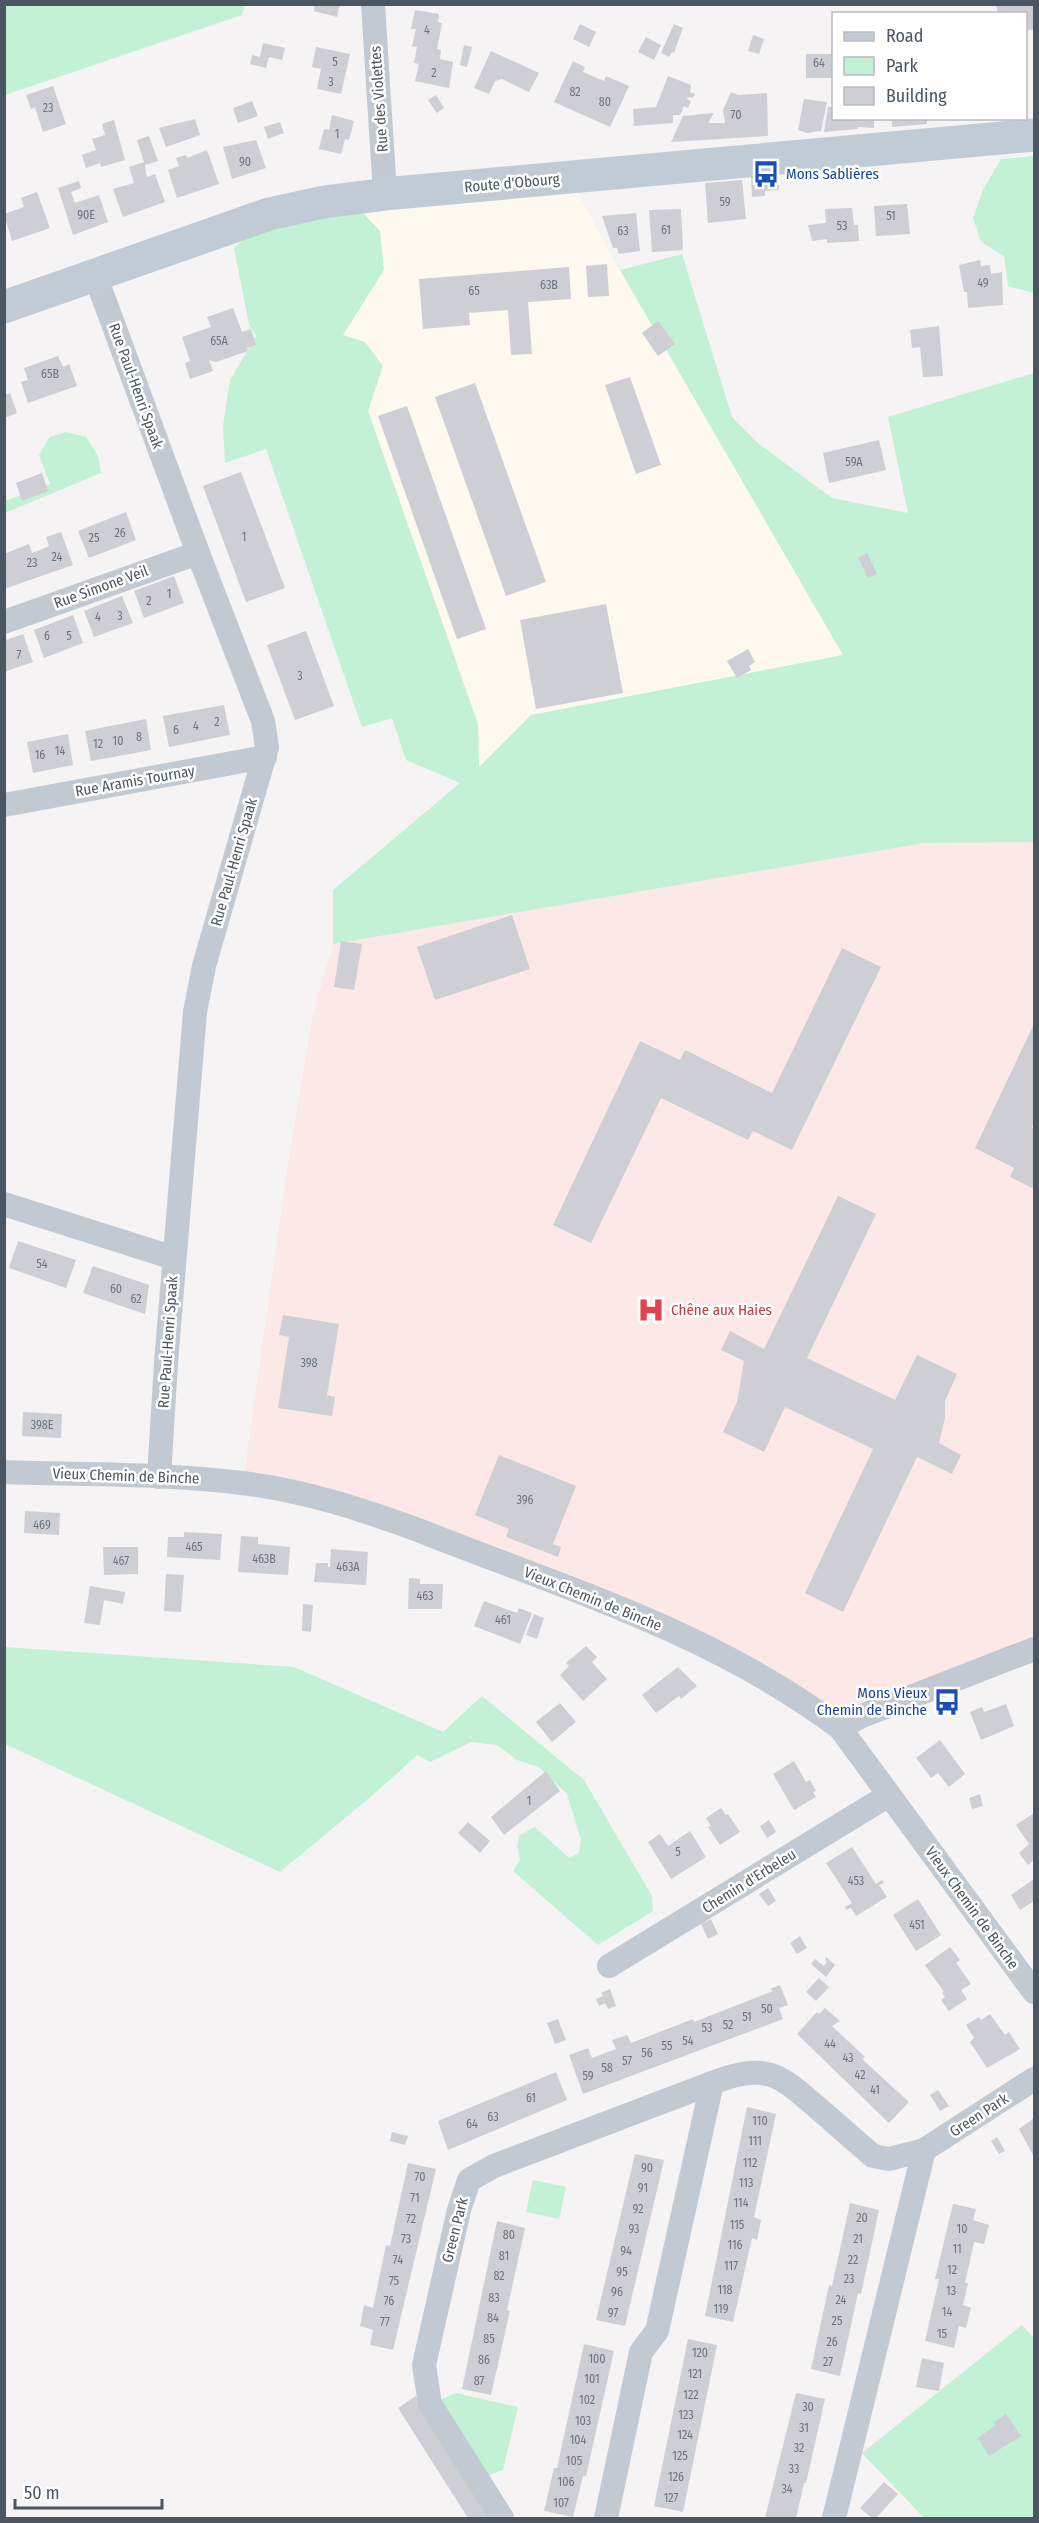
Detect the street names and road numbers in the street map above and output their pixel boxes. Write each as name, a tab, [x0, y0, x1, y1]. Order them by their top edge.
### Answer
street label: Rue des Violettes	[366, 45, 392, 153]
street label: Route d'Obourg	[464, 170, 560, 196]
street label: Rue Paul-Henri Spaak	[105, 321, 167, 451]
street label: Rue Simone Veil	[51, 562, 151, 612]
street label: Rue Aramis Tournay	[74, 762, 196, 800]
street label: Rue Paul-Henri Spaak	[207, 796, 261, 928]
street label: Rue Paul-Henri Spaak	[154, 1275, 182, 1409]
street label: Vieux Chemin de Binche	[52, 1464, 200, 1488]
street label: Vieux Chemin de Binche	[522, 1563, 664, 1635]
street label: Vieux Chemin de Binche	[922, 1843, 1022, 1973]
street label: Chemin d'Erbeleu	[699, 1845, 799, 1917]
street label: Green Park	[946, 2089, 1012, 2141]
street label: Green Park	[438, 2196, 472, 2264]

